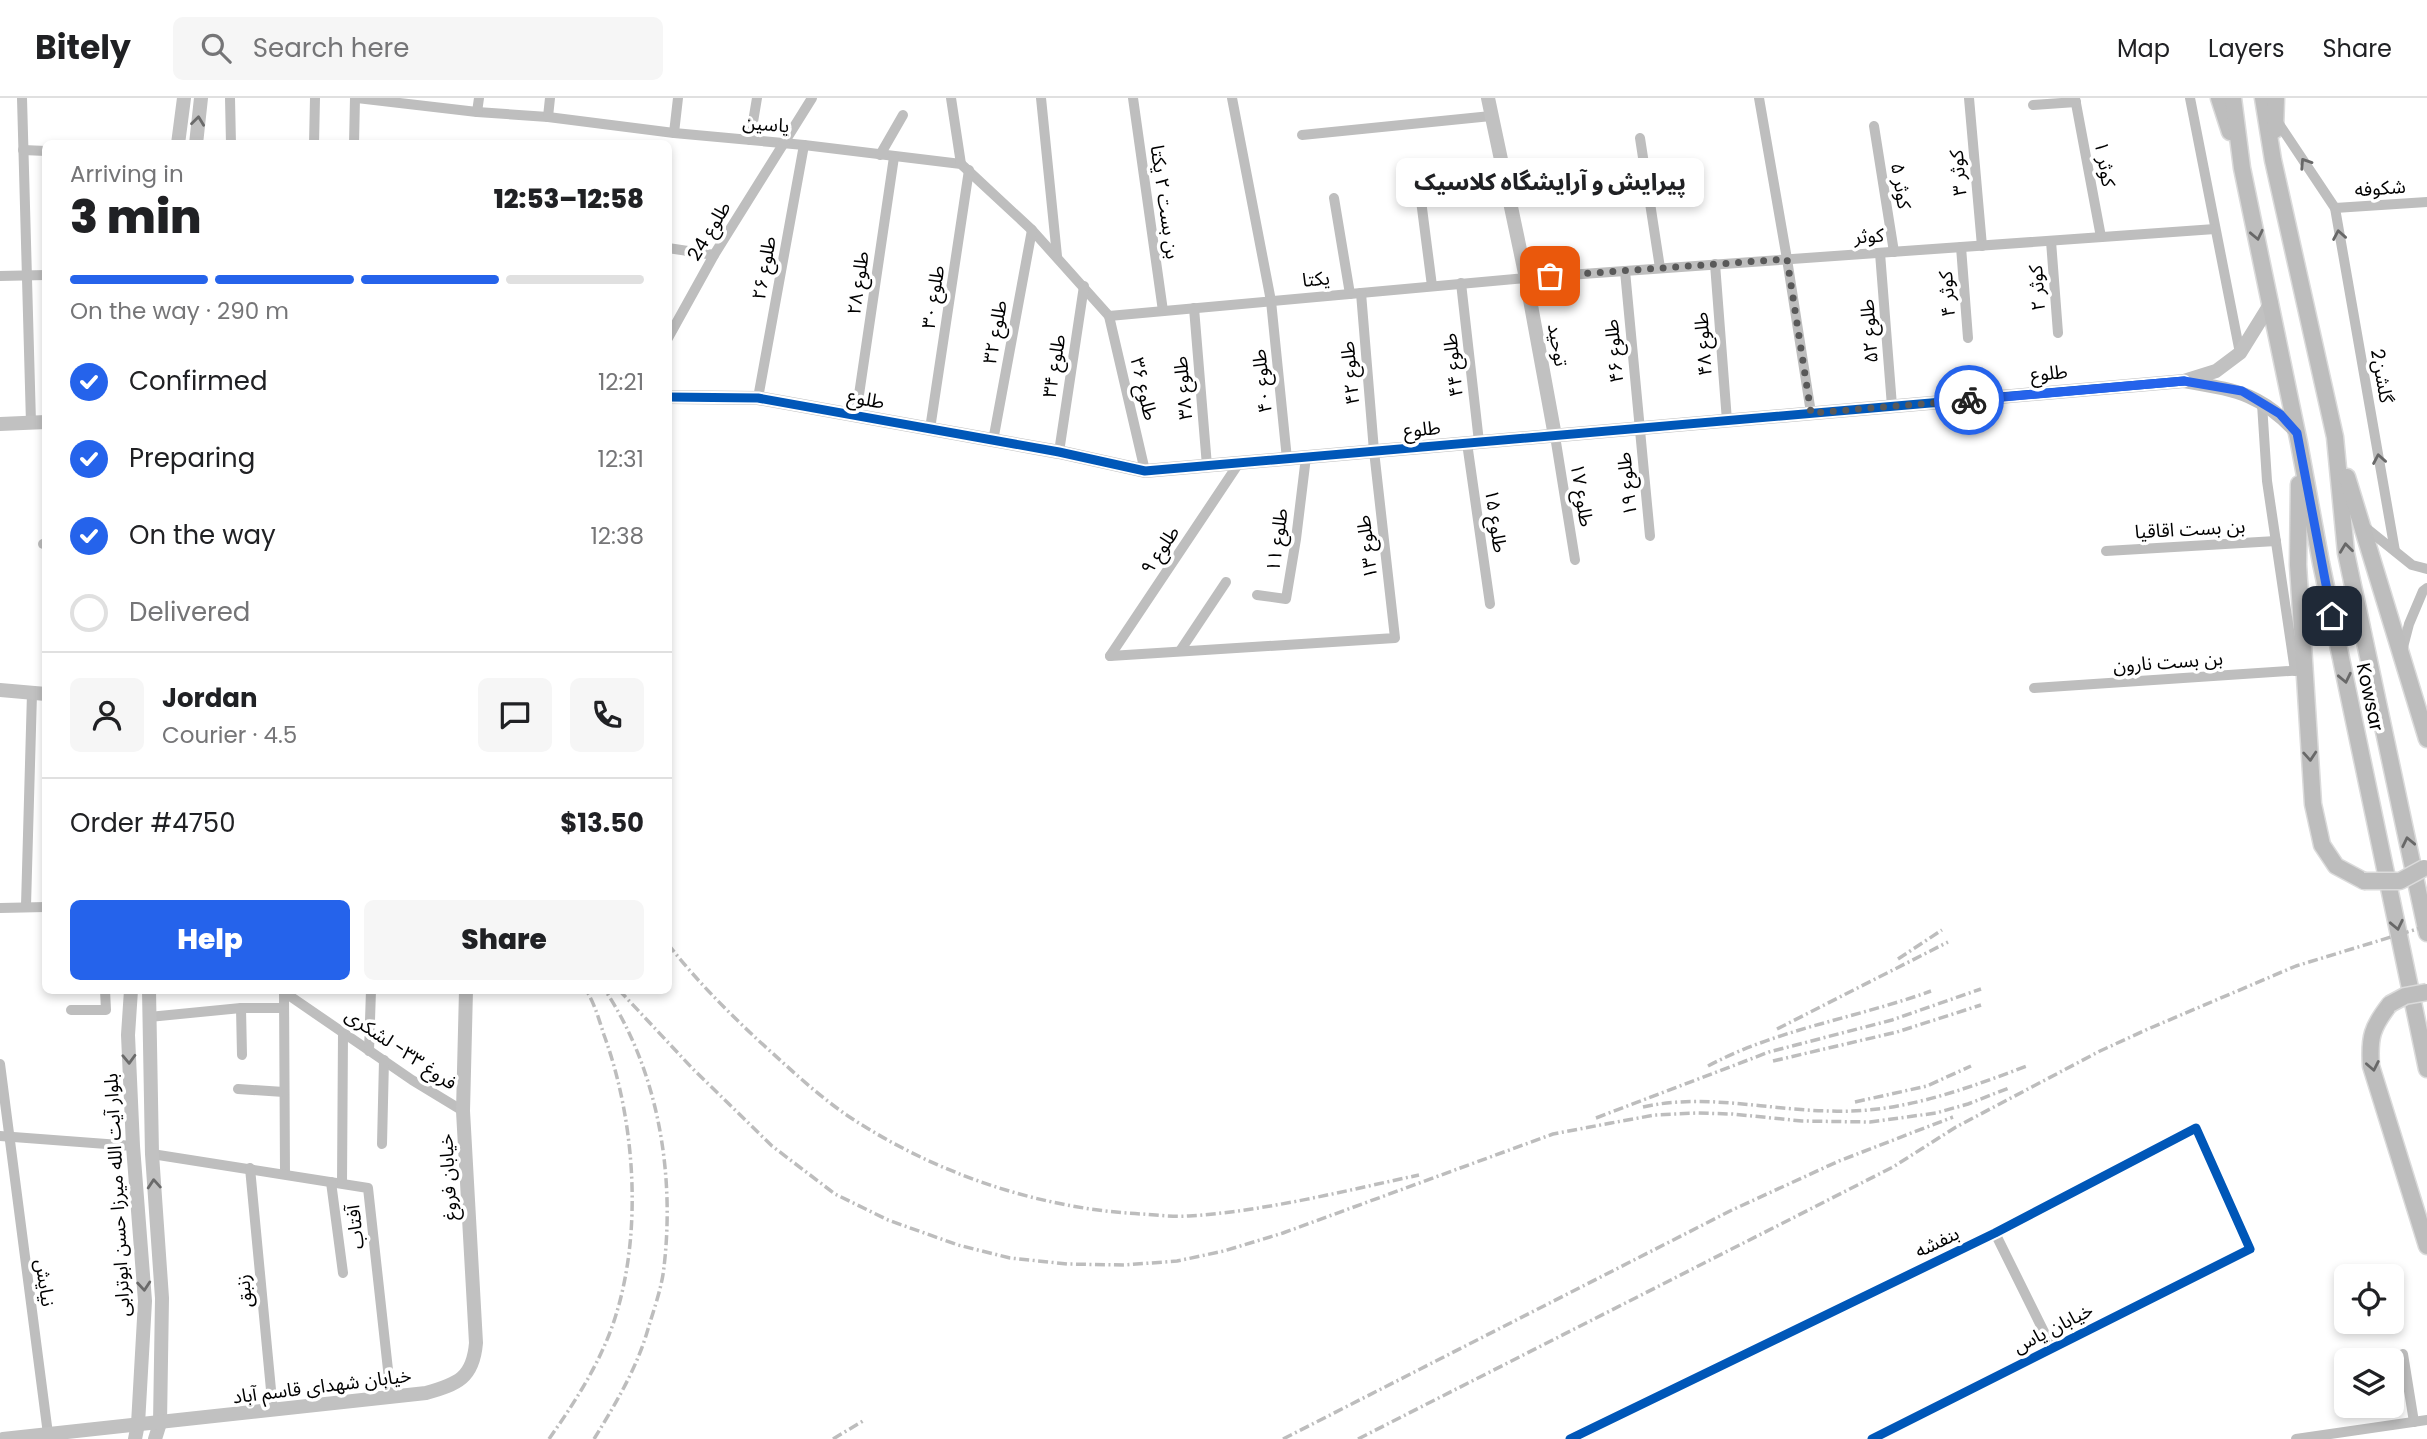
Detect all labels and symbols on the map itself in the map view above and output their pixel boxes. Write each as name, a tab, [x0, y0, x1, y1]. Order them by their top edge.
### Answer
street label: یاسین	[741, 108, 791, 140]
one-way arrow	[191, 115, 206, 127]
street label: کوثر ۱	[2088, 139, 2122, 190]
street label: بن بست ۲ یکتا	[1144, 143, 1186, 261]
street label: کوثر ۳	[1942, 148, 1973, 197]
callout: پیرایش و آرایشگاه کلاسیک	[1396, 157, 1704, 206]
one-way arrow	[2301, 158, 2313, 171]
street label: کوثر ۵	[1884, 161, 1918, 212]
street label: شکوفه	[2353, 173, 2407, 203]
street label: طلوع 24	[681, 196, 737, 266]
street label: کوثر	[1852, 221, 1886, 251]
one-way arrow	[2248, 229, 2263, 241]
one-way arrow	[2332, 229, 2347, 241]
street label: طلوع ۲۶	[745, 234, 783, 302]
pin	[1520, 246, 1580, 306]
street label: طلوع ۲۸	[840, 249, 876, 317]
street label: طلوع ۳۰	[915, 263, 951, 331]
street label: کوثر ۲	[2022, 263, 2052, 312]
street label: یکتا	[1301, 264, 1331, 294]
street label: کوثر ۴	[1932, 269, 1962, 318]
street label: طلوع ۳۲	[976, 298, 1014, 366]
street label: طلوع ۵۲	[1853, 298, 1885, 364]
street label: طلوع ۴۸	[1687, 311, 1719, 377]
street label: طلوع ۴۶	[1598, 318, 1630, 384]
street label: توحید	[1541, 321, 1575, 369]
street label: طلوع ۳۴	[1036, 332, 1072, 400]
street label: طلوع ۴۴	[1436, 332, 1470, 398]
street label: طلوع ۴۲	[1334, 340, 1366, 406]
street label: گلشن2	[2364, 347, 2400, 406]
street label: طلوع ۴۰	[1245, 348, 1279, 414]
street label: طلوع ۳۶	[1124, 355, 1164, 423]
street label: طلوع ۳۸	[1167, 355, 1199, 421]
street label: طلوع	[2029, 358, 2069, 388]
courier	[1934, 365, 2004, 435]
street label: طلوع	[845, 382, 887, 416]
street label: طلوع	[1402, 414, 1442, 444]
street label: طلوع ۱۹	[1610, 451, 1644, 517]
one-way arrow	[2372, 453, 2387, 465]
street label: طلوع ۱۷	[1564, 461, 1600, 529]
street label: طلوع ۱۵	[1478, 487, 1514, 555]
street label: طلوع ۱۱	[1259, 506, 1295, 574]
street label: طلوع ۱۳	[1350, 513, 1384, 580]
street label: بن بست اقاقیا	[2134, 513, 2246, 545]
street label: طلوع ۹	[1134, 520, 1186, 580]
one-way arrow	[2339, 542, 2354, 553]
pin	[2302, 586, 2362, 646]
street label: بن بست نارون	[2112, 645, 2224, 679]
street label: Kowsar	[2350, 660, 2390, 734]
one-way arrow	[2336, 672, 2351, 684]
one-way arrow	[2302, 750, 2317, 761]
one-way arrow	[2401, 836, 2416, 848]
one-way arrow	[2388, 919, 2403, 931]
street label: فروغ ۳۳- لشکری	[340, 1002, 462, 1096]
one-way arrow	[122, 1053, 137, 1064]
one-way arrow	[2364, 1060, 2379, 1072]
street label: بلوار آیت الله میرزا حسن ابوترابی	[97, 1073, 137, 1317]
street label: خیابان فروغ	[432, 1133, 464, 1221]
one-way arrow	[147, 1178, 162, 1189]
street label: آفتاب	[339, 1202, 371, 1251]
street label: بنفشه	[1910, 1220, 1964, 1264]
street label: نيايش	[28, 1258, 62, 1308]
street label: زنبق	[229, 1273, 259, 1309]
one-way arrow	[136, 1280, 151, 1291]
street label: خیابان یاس	[2008, 1296, 2098, 1360]
street label: خیابان شهدای قاسم آباد	[231, 1362, 413, 1411]

